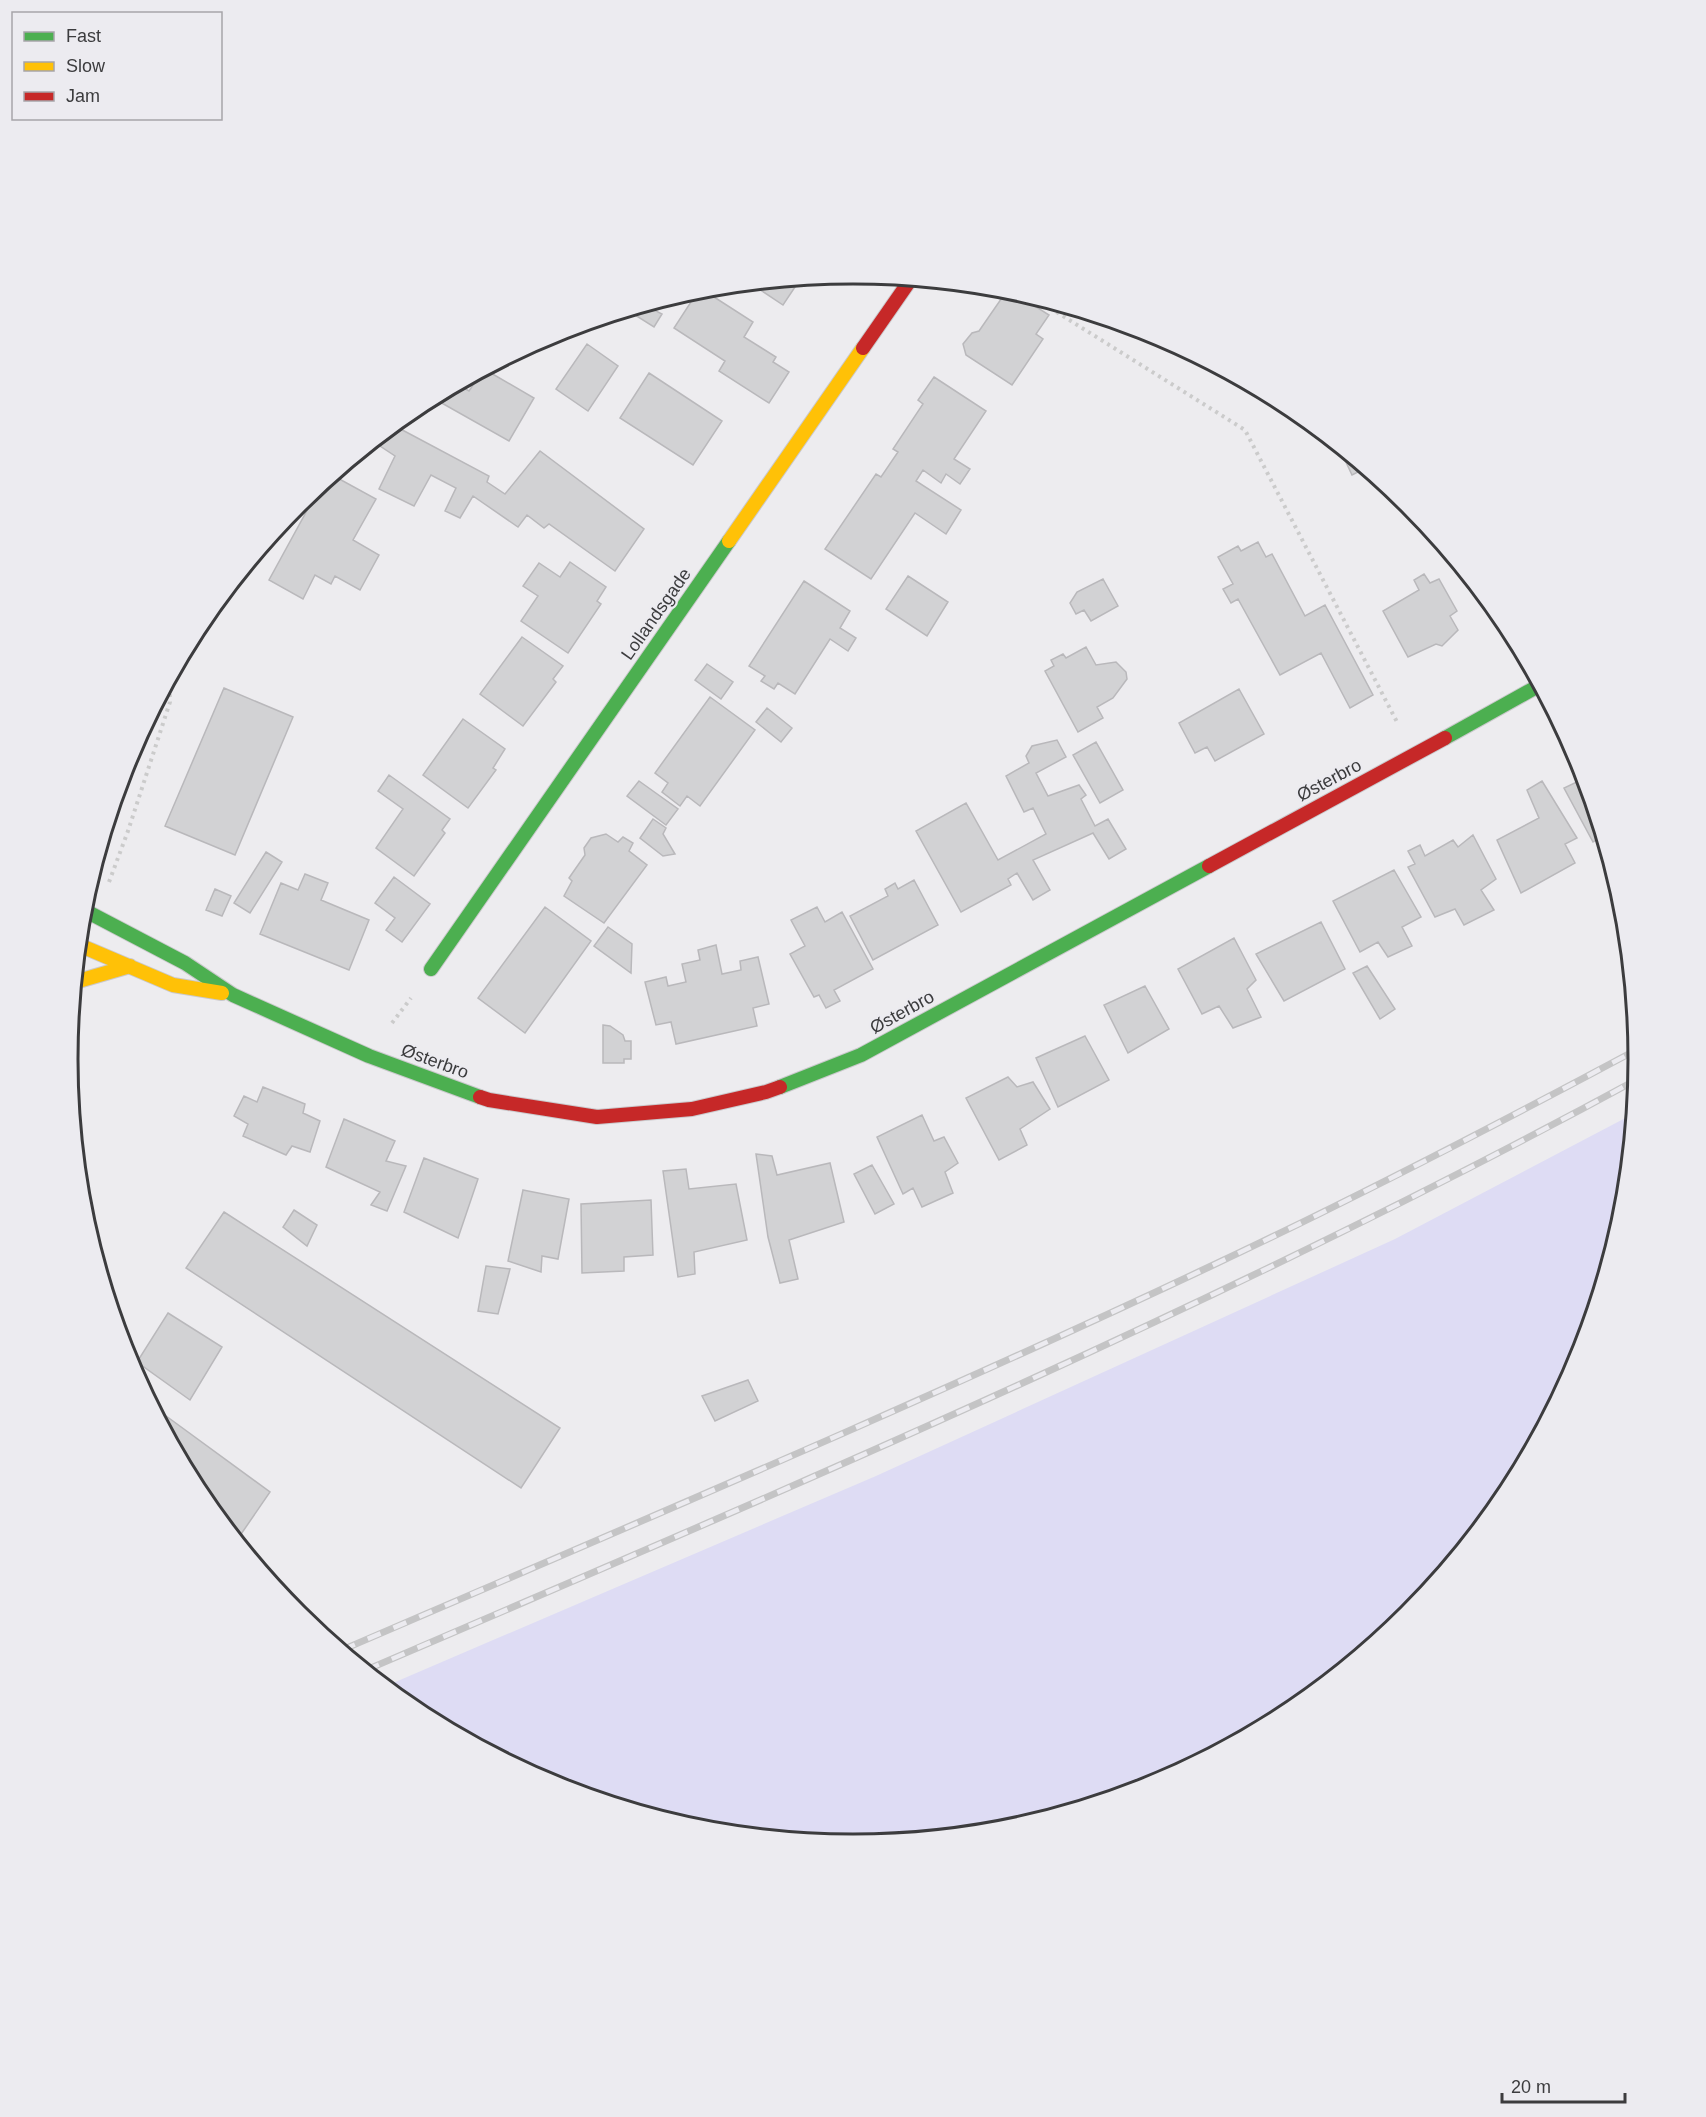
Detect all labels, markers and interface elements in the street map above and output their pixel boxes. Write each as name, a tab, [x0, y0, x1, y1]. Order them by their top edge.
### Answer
legend	[12, 12, 222, 120]
text: Fast	[66, 26, 101, 46]
text: Slow	[66, 56, 106, 76]
text: Jam	[66, 86, 100, 106]
street label: Lollandsgade	[617, 564, 695, 664]
street label: Østerbro	[1293, 755, 1365, 805]
street label: Østerbro	[867, 986, 937, 1038]
street label: Østerbro	[399, 1040, 471, 1082]
scale bar	[1502, 2066, 1625, 2104]
text: 20 m	[1511, 2077, 1551, 2097]

